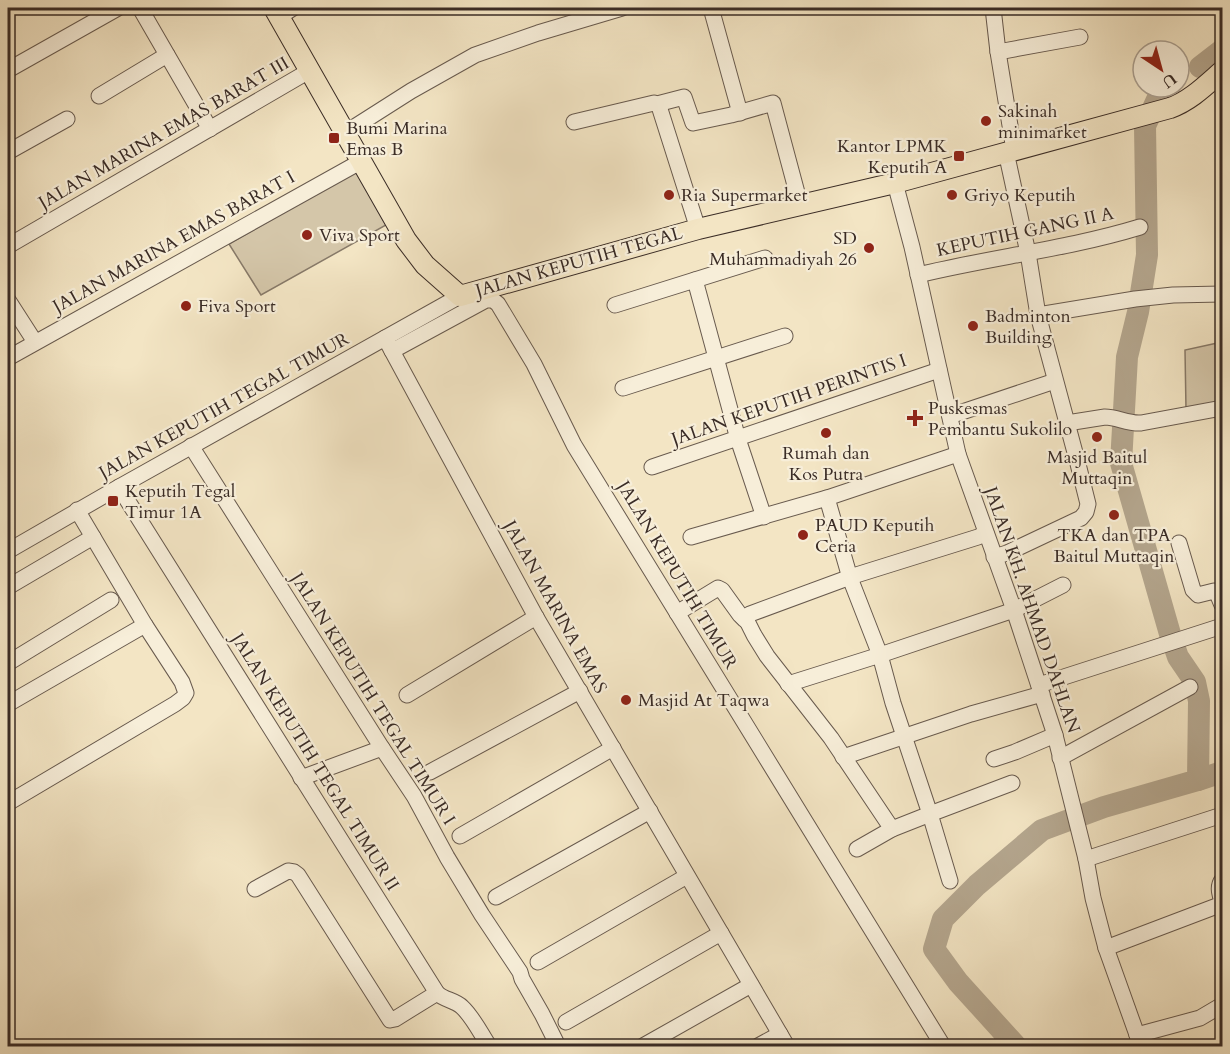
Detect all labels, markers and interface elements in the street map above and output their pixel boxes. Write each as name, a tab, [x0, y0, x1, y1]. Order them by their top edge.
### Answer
north arrow	[1131, 39, 1191, 99]
street label: JALAN MARINA EMAS BARAT III	[31, 51, 294, 217]
text: U	[1157, 68, 1181, 93]
place label: Sakinah minimarket	[998, 99, 1087, 145]
marker: Sakinah minimarket	[979, 114, 993, 128]
place label: Bumi Marina Emas B	[346, 116, 448, 162]
marker: Bumi Marina Emas B	[327, 131, 341, 145]
place label: Kantor LPMK Keputih A	[837, 134, 948, 180]
marker: Kantor LPMK Keputih A	[952, 149, 966, 163]
street label: JALAN MARINA EMAS BARAT I	[46, 165, 300, 321]
place label: Ria Supermarket	[681, 183, 808, 208]
place label: Griyo Keputih	[964, 183, 1076, 208]
marker: Ria Supermarket	[662, 188, 676, 202]
marker: Griyo Keputih	[945, 188, 959, 202]
street label: KEPUTIH GANG II A	[934, 201, 1116, 263]
street label: JALAN KEPUTIH TEGAL	[470, 220, 685, 304]
place label: Viva Sport	[319, 223, 400, 248]
place label: SD Muhammadiyah 26	[709, 226, 857, 272]
marker: Viva Sport	[300, 228, 314, 242]
marker: SD Muhammadiyah 26	[862, 241, 876, 255]
place label: Fiva Sport	[198, 294, 276, 319]
marker: Fiva Sport	[179, 299, 193, 313]
place label: Badminton Building	[985, 304, 1072, 350]
marker: Badminton Building	[966, 319, 980, 333]
street label: JALAN KEPUTIH TEGAL TIMUR	[92, 326, 354, 487]
street label: JALAN KEPUTIH PERINTIS I	[665, 348, 910, 453]
place label: Puskesmas Pembantu Sukolilo	[928, 396, 1073, 442]
marker: Puskesmas Pembantu Sukolilo	[906, 409, 924, 427]
marker: Rumah dan Kos Putra	[819, 426, 833, 440]
marker: Masjid Baitul Muttaqin	[1090, 430, 1104, 444]
place label: Rumah dan Kos Putra	[782, 441, 871, 487]
place label: Masjid Baitul Muttaqin	[1047, 445, 1148, 491]
street label: JALAN KEPUTIH TIMUR	[609, 474, 743, 674]
place label: Keputih Tegal Timur 1A	[125, 479, 236, 525]
street label: JALAN KH. AHMAD DAHLAN	[977, 481, 1086, 737]
marker: Keputih Tegal Timur 1A	[106, 494, 120, 508]
marker: TKA dan TPA Baitul Muttaqin	[1107, 508, 1121, 522]
street label: JALAN MARINA EMAS	[496, 513, 613, 698]
place label: PAUD Keputih Ceria	[815, 513, 934, 559]
place label: TKA dan TPA Baitul Muttaqin	[1054, 523, 1175, 569]
marker: PAUD Keputih Ceria	[796, 528, 810, 542]
street label: JALAN KEPUTIH TEGAL TIMUR I	[283, 565, 461, 830]
street label: JALAN KEPUTIH TEGAL TIMUR II	[223, 626, 405, 896]
place label: Masjid At Taqwa	[638, 688, 770, 713]
marker: Masjid At Taqwa	[619, 693, 633, 707]

